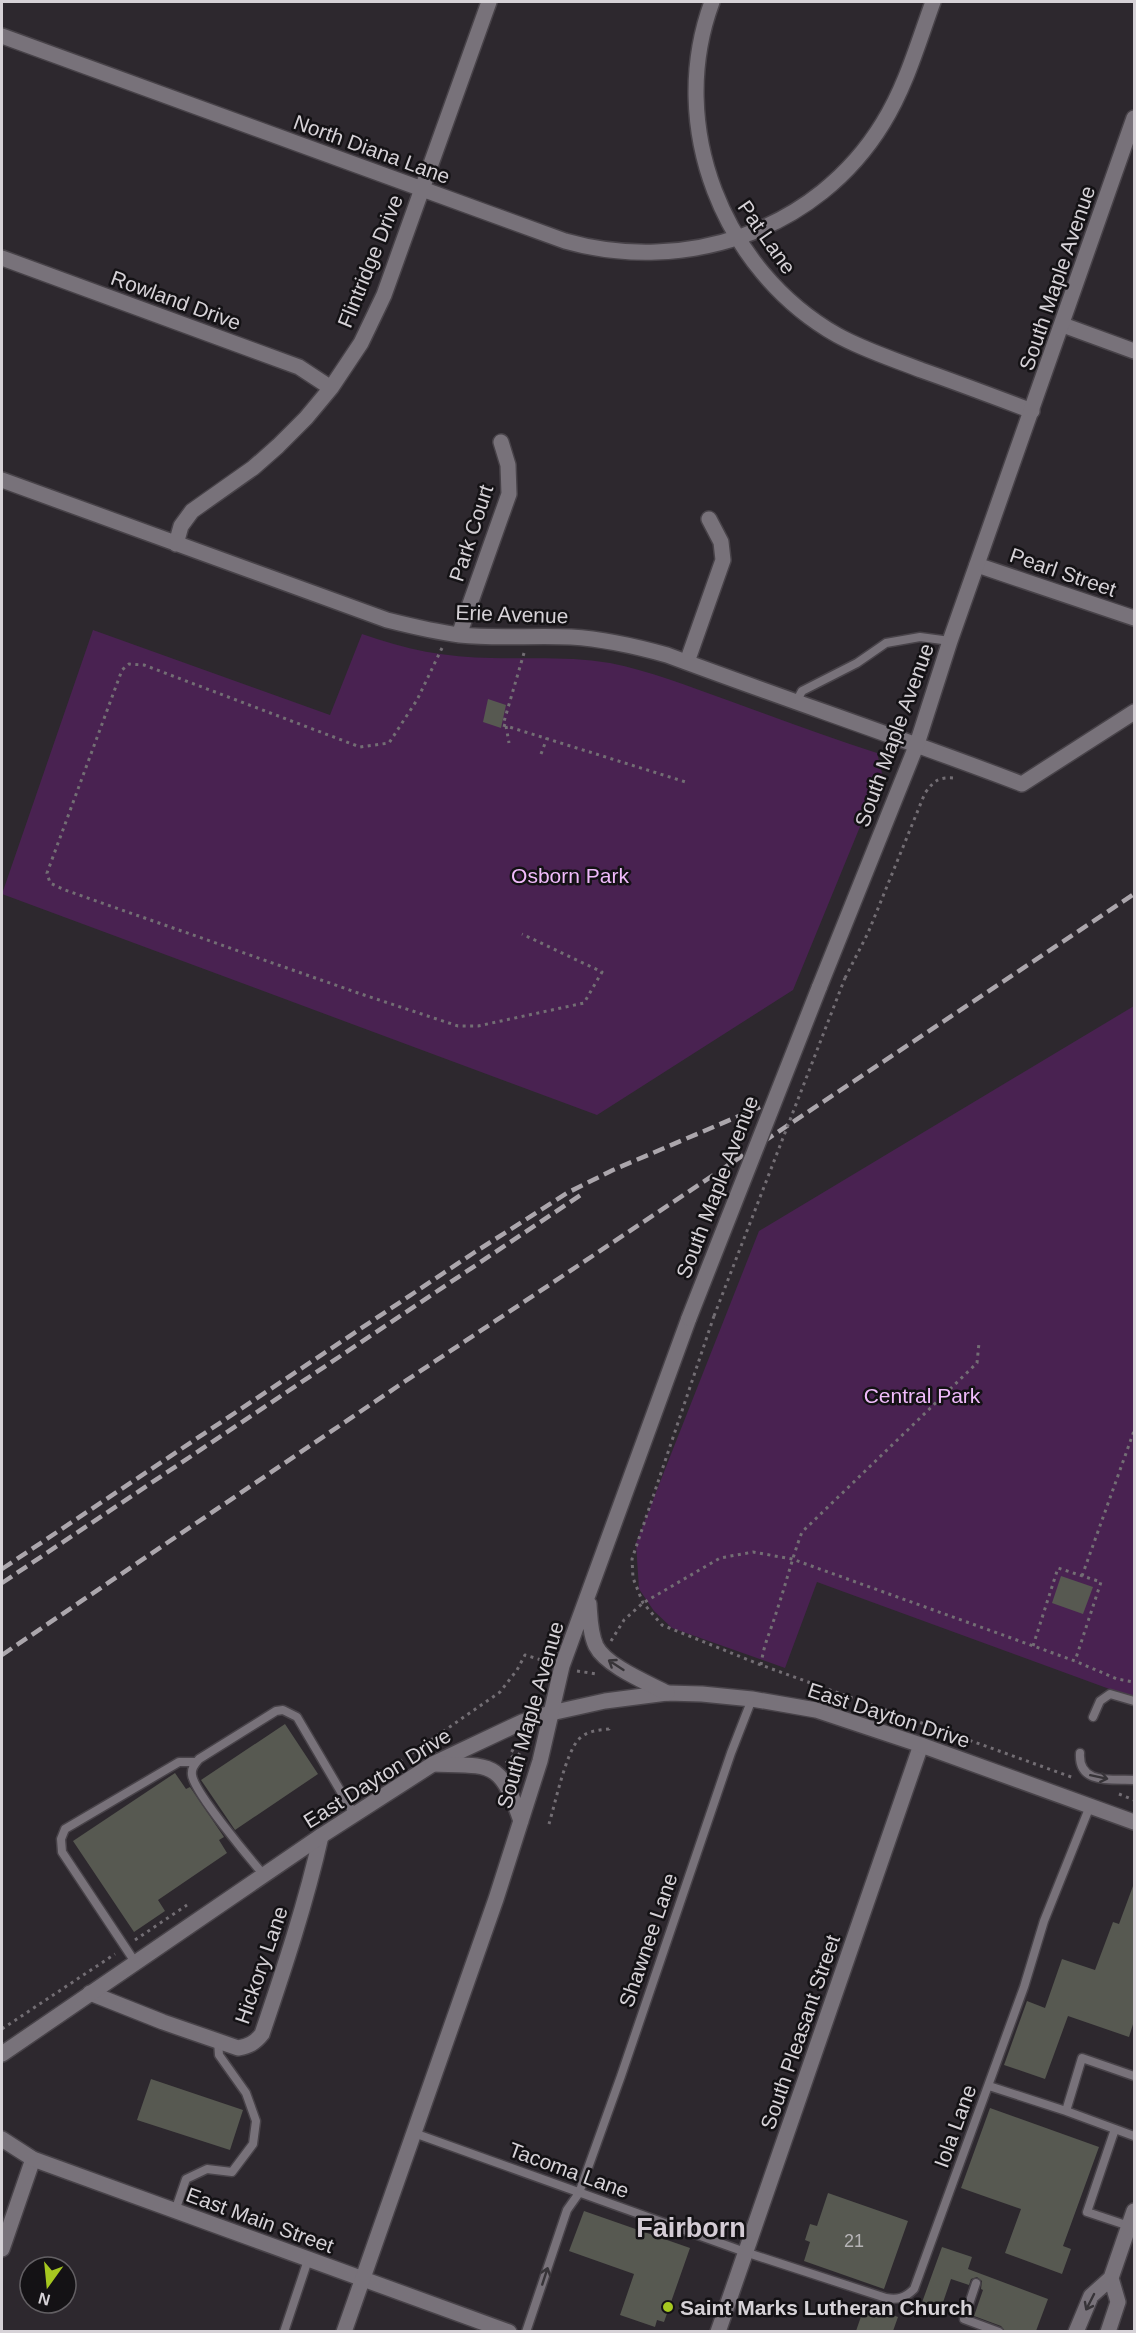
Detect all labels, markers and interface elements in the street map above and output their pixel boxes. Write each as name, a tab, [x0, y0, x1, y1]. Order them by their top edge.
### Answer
street label: North Diana Lane	[291, 110, 453, 188]
street label: South Maple Avenue	[1015, 183, 1099, 373]
street label: Flintridge Drive	[333, 191, 407, 331]
street label: Pat Lane	[733, 196, 801, 278]
street label: Rowland Drive	[108, 266, 244, 334]
street label: Park Court	[445, 482, 497, 584]
street label: Pearl Street	[1007, 543, 1119, 601]
street label: Erie Avenue	[455, 601, 569, 627]
street label: South Maple Avenue	[850, 640, 938, 830]
park label: Osborn Park	[511, 864, 629, 887]
street label: South Maple Avenue	[672, 1093, 762, 1281]
park label: Central Park	[864, 1384, 981, 1407]
street label: South Maple Avenue	[492, 1619, 568, 1811]
one-way arrow	[608, 1658, 625, 1670]
street label: East Dayton Drive	[805, 1678, 973, 1752]
street label: East Dayton Drive	[299, 1723, 455, 1833]
one-way arrow	[1089, 1772, 1108, 1783]
street label: Shawnee Lane	[614, 1870, 682, 2010]
street label: Hickory Lane	[230, 1903, 292, 2027]
street label: South Pleasant Street	[756, 1932, 844, 2132]
street label: Iola Lane	[929, 2081, 981, 2171]
street label: Tacoma Lane	[506, 2138, 632, 2202]
street label: East Main Street	[183, 2183, 337, 2257]
district label: Fairborn	[636, 2213, 746, 2243]
house number: 21	[844, 2231, 864, 2251]
north arrow	[18, 2255, 78, 2315]
one-way arrow	[540, 2267, 551, 2286]
text: N	[36, 2289, 52, 2309]
one-way arrow	[1083, 2293, 1095, 2311]
place label: Saint Marks Lutheran Church	[680, 2296, 973, 2319]
marker: Saint Marks Lutheran Church	[661, 2300, 675, 2314]

